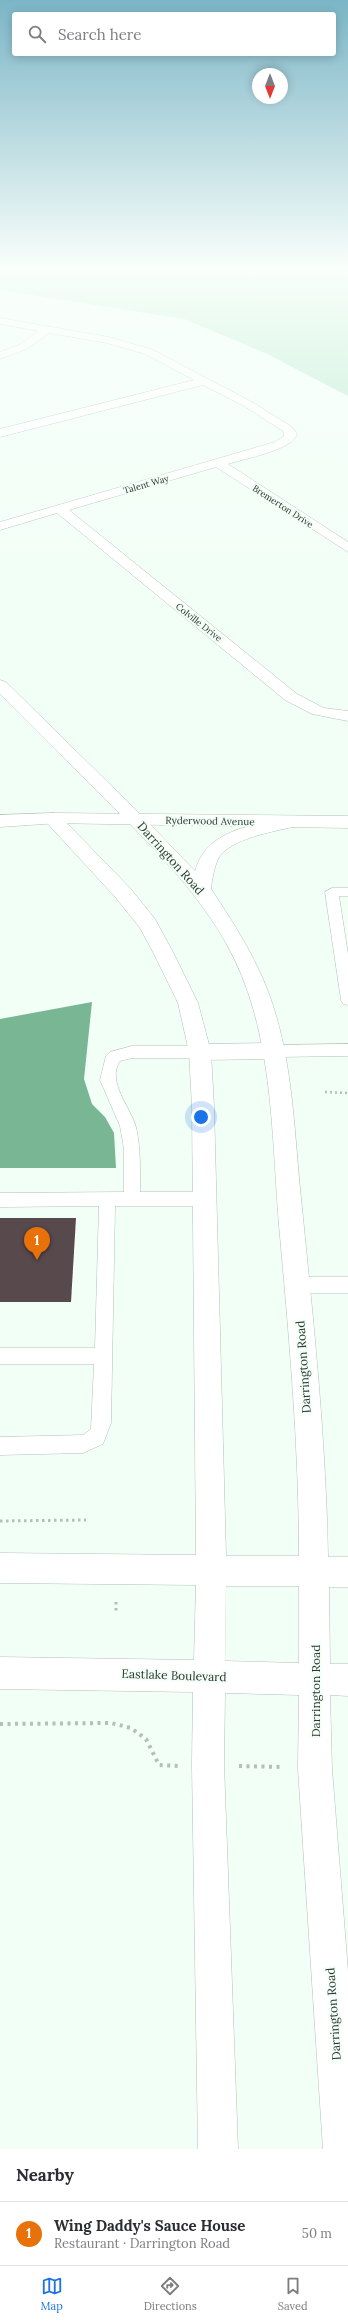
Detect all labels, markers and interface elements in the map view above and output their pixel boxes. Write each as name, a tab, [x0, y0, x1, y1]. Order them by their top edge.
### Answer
search box	[12, 12, 336, 56]
icon: search	[26, 23, 48, 45]
text: Search here	[58, 25, 141, 44]
north arrow	[252, 68, 288, 104]
street label: Talent Way	[122, 472, 170, 496]
street label: Bremerton Drive	[251, 482, 316, 530]
street label: Colville Drive	[174, 601, 224, 644]
street label: Ryderwood Avenue	[165, 814, 255, 828]
street label: Darrington Road	[134, 819, 208, 897]
your location	[191, 1107, 211, 1127]
pin: 1	[24, 1227, 50, 1260]
street label: Darrington Road	[292, 1320, 314, 1414]
street label: Darrington Road	[308, 1645, 323, 1737]
street label: Eastlake Boulevard	[121, 1666, 227, 1684]
street label: Darrington Road	[322, 1967, 344, 2061]
text: Nearby	[16, 2164, 74, 2186]
text: Wing Daddy's Sauce House	[54, 2216, 245, 2235]
text: 1	[26, 2225, 32, 2242]
text: 50 m	[302, 2225, 332, 2242]
text: Restaurant · Darrington Road	[54, 2235, 230, 2252]
tab: Map	[40, 2275, 63, 2313]
tab: Directions	[144, 2275, 197, 2313]
tab: Saved	[278, 2275, 308, 2313]

